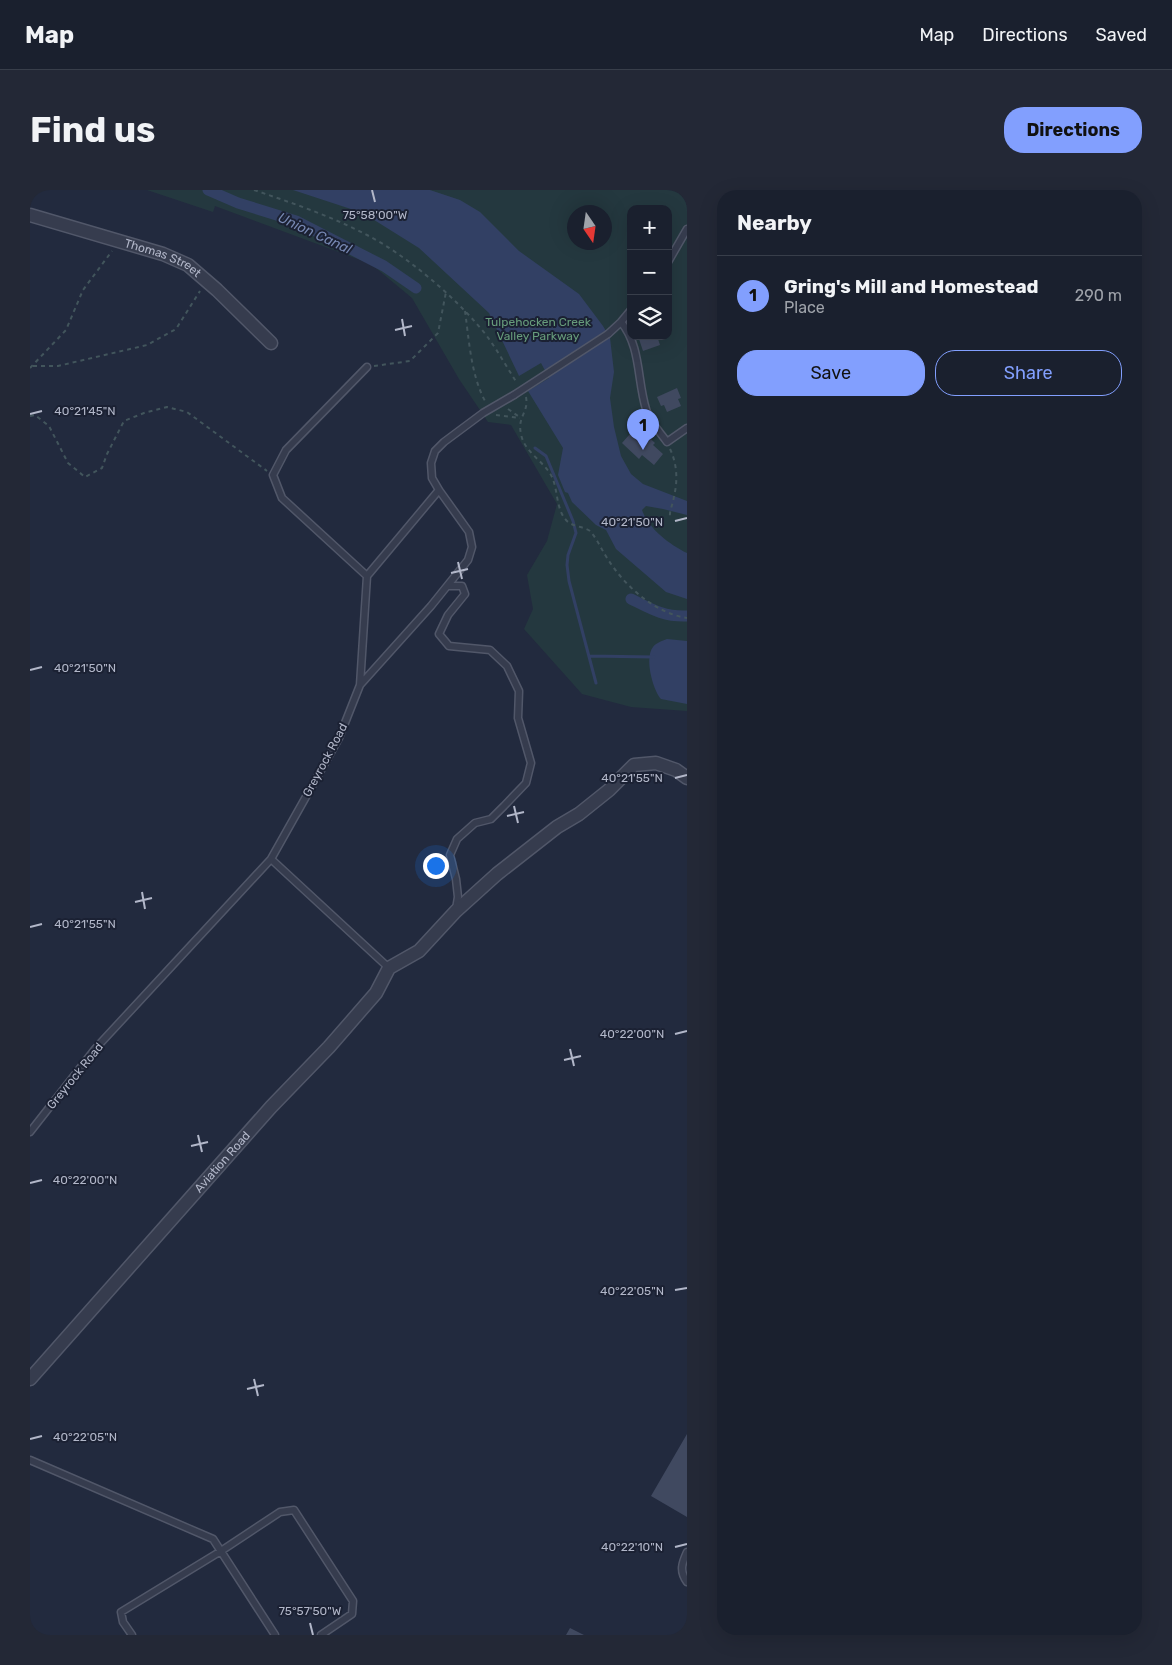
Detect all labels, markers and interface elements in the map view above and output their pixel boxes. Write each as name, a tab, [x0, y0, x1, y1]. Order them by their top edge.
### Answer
text: Map	[25, 21, 74, 49]
text: Map	[919, 24, 954, 46]
text: Directions	[982, 24, 1068, 46]
text: Saved	[1096, 24, 1147, 46]
button: Directions	[1004, 107, 1142, 153]
text: Find us	[30, 109, 155, 151]
north arrow	[567, 205, 612, 250]
map controls	[627, 205, 672, 340]
button: +	[627, 205, 672, 250]
text: 75°58'00"W	[343, 208, 408, 222]
water label: Union Canal	[275, 209, 355, 258]
text: Nearby	[737, 210, 812, 235]
street label: Thomas Street	[123, 236, 204, 280]
button: −	[627, 250, 672, 295]
text: Gring's Mill and Homestead	[784, 275, 1039, 298]
text: 1	[749, 286, 757, 305]
text: 290 m	[1075, 286, 1122, 305]
button: layers	[627, 295, 672, 340]
text: Place	[784, 298, 825, 317]
park label: Tulpehocken Creek Valley Parkway	[485, 315, 592, 343]
button: Save	[737, 350, 925, 396]
button: Share	[935, 350, 1122, 396]
text: 40°21'45"N	[54, 404, 116, 418]
pin: 1	[627, 409, 659, 450]
text: 40°21'50"N	[601, 515, 663, 529]
text: 40°21'50"N	[54, 661, 116, 675]
street label: Greyrock Road	[300, 721, 350, 799]
text: 40°21'55"N	[601, 771, 663, 785]
your location	[423, 853, 449, 879]
text: 40°21'55"N	[54, 917, 116, 931]
text: 40°22'00"N	[600, 1027, 664, 1041]
street label: Greyrock Road	[44, 1040, 106, 1112]
street label: Aviation Road	[192, 1128, 253, 1195]
text: 40°22'00"N	[53, 1173, 117, 1187]
text: 40°22'05"N	[600, 1284, 664, 1298]
text: 40°22'05"N	[53, 1430, 117, 1444]
text: 40°22'10"N	[601, 1540, 663, 1554]
text: 75°57'50"W	[279, 1604, 342, 1618]

